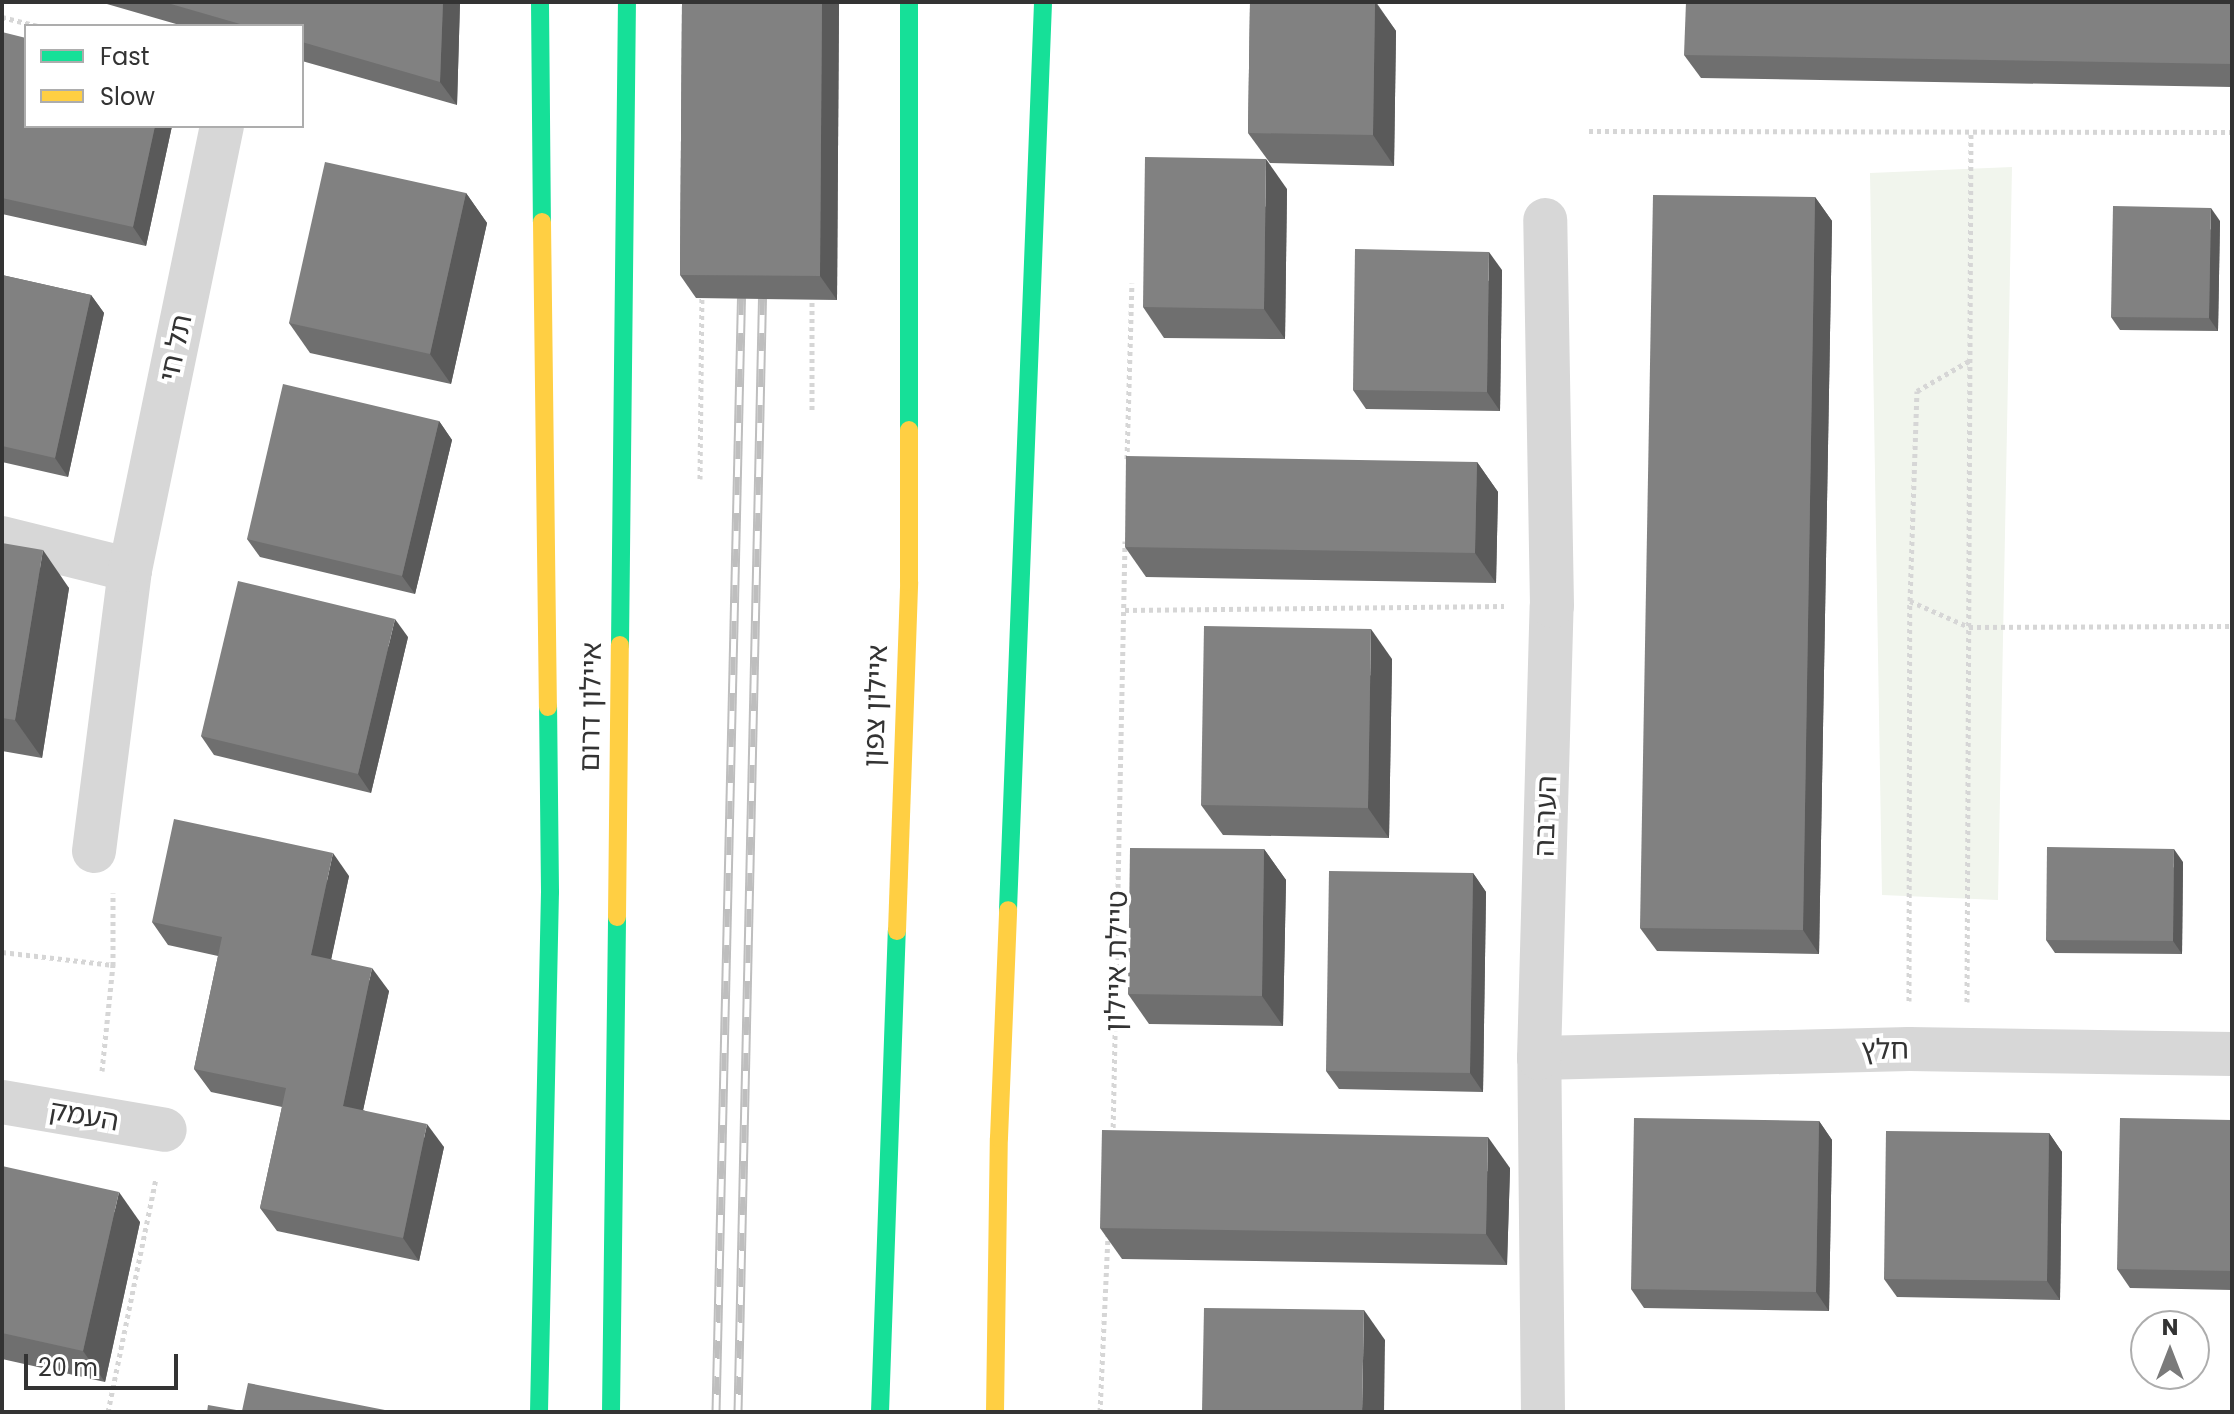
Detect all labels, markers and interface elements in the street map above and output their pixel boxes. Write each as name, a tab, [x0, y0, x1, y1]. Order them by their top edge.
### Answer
legend	[24, 24, 304, 128]
text: Fast	[100, 40, 150, 73]
text: Slow	[100, 80, 155, 113]
street label: תל חי	[153, 311, 199, 385]
street label: איילון דרום	[573, 642, 609, 772]
street label: איילון צפון	[857, 644, 895, 768]
street label: הערבה	[1528, 775, 1564, 857]
street label: טיילת איילון	[1099, 890, 1135, 1032]
street label: חלץ	[1861, 1033, 1909, 1067]
street label: העמק	[47, 1093, 121, 1139]
north arrow	[2130, 1310, 2210, 1390]
text: N	[2162, 1312, 2178, 1343]
scale bar	[28, 1338, 182, 1388]
text: 20 m	[38, 1351, 98, 1384]

